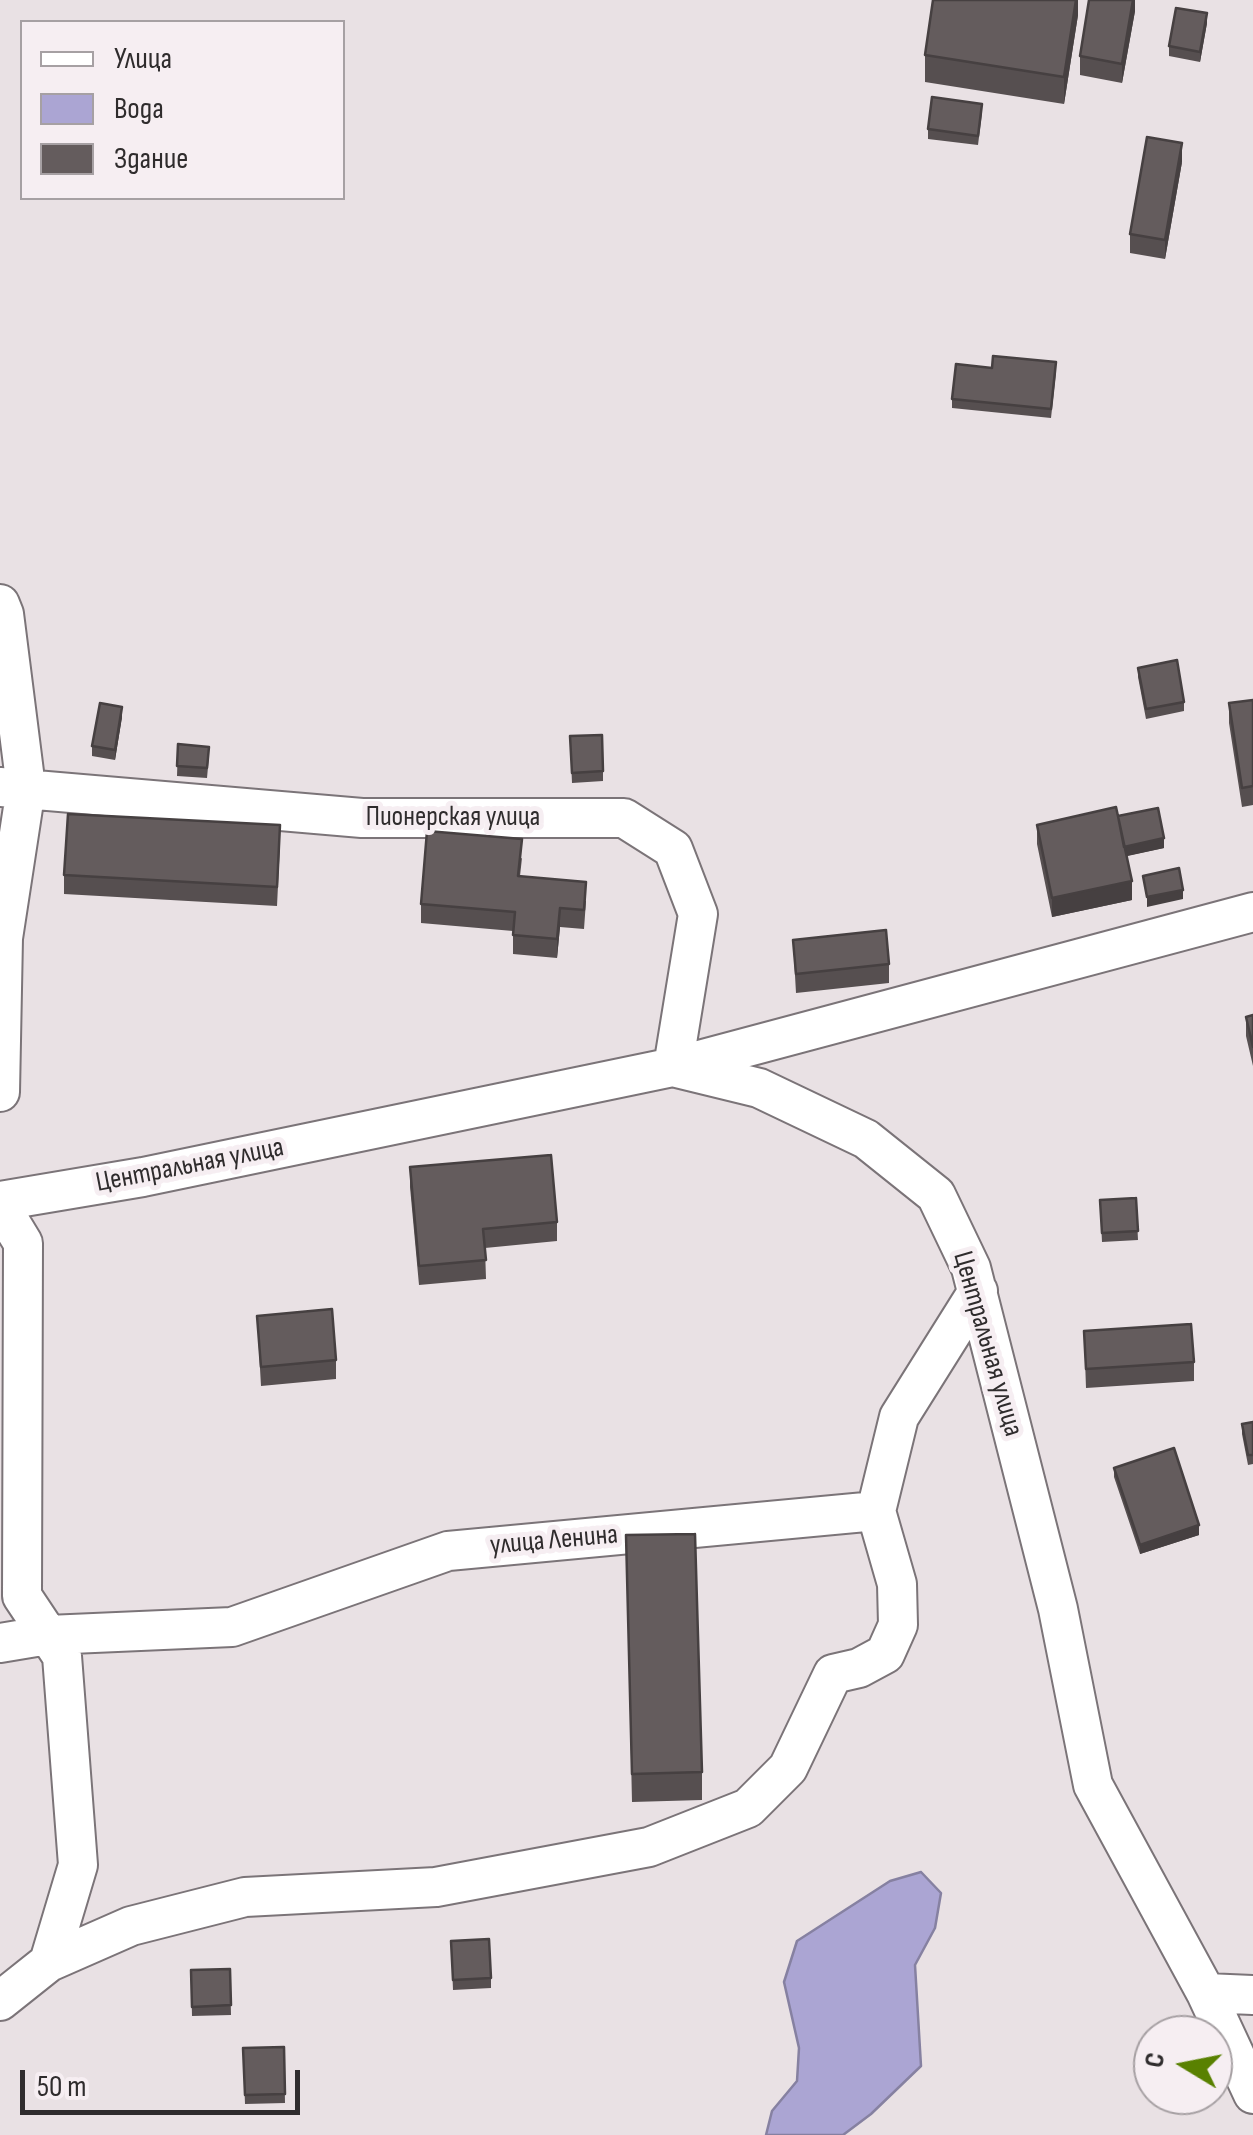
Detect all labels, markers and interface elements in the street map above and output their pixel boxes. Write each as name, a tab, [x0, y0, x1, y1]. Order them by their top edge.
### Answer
legend	[20, 20, 345, 200]
text: Улица	[114, 41, 172, 77]
text: Вода	[114, 91, 164, 127]
text: Здание	[114, 141, 188, 177]
street label: Пионерская улица	[366, 801, 540, 835]
street label: Центральная улица	[93, 1131, 287, 1201]
street label: Центральная улица	[945, 1248, 1029, 1440]
street label: улица Ленина	[489, 1519, 619, 1563]
north arrow	[1133, 2015, 1233, 2115]
scale bar	[25, 2050, 305, 2112]
text: С	[1137, 2050, 1172, 2070]
text: 50 m	[37, 2069, 86, 2105]

